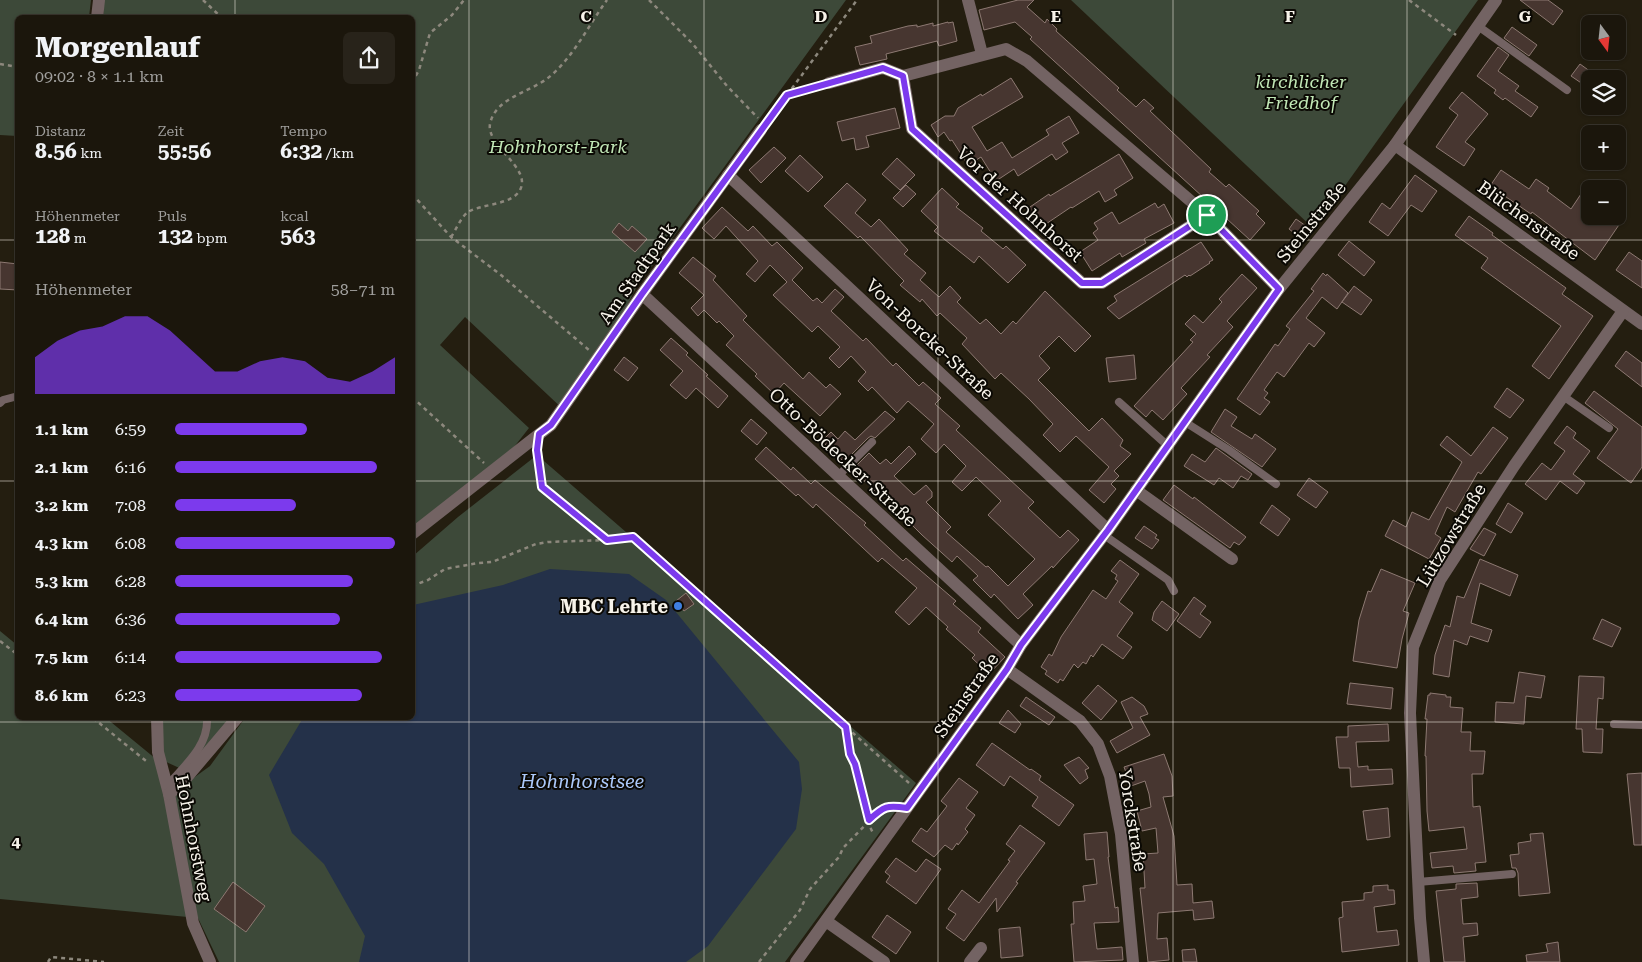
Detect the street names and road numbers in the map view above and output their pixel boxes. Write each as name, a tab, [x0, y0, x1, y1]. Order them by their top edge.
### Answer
street label: Vor der Hohnhorst	[953, 142, 1087, 266]
street label: Blücherstraße	[1474, 176, 1584, 264]
street label: Steinstraße	[1272, 177, 1350, 267]
street label: Am Stadtpark	[594, 218, 680, 328]
street label: Von-Borcke-Straße	[862, 274, 998, 404]
street label: Otto-Bödecker-Straße	[765, 383, 921, 531]
street label: Lützowstraße	[1412, 480, 1490, 590]
street label: Steinstraße	[929, 649, 1003, 741]
street label: Yorckstraße	[1115, 767, 1152, 873]
street label: Hohnhorstweg	[171, 773, 217, 904]

